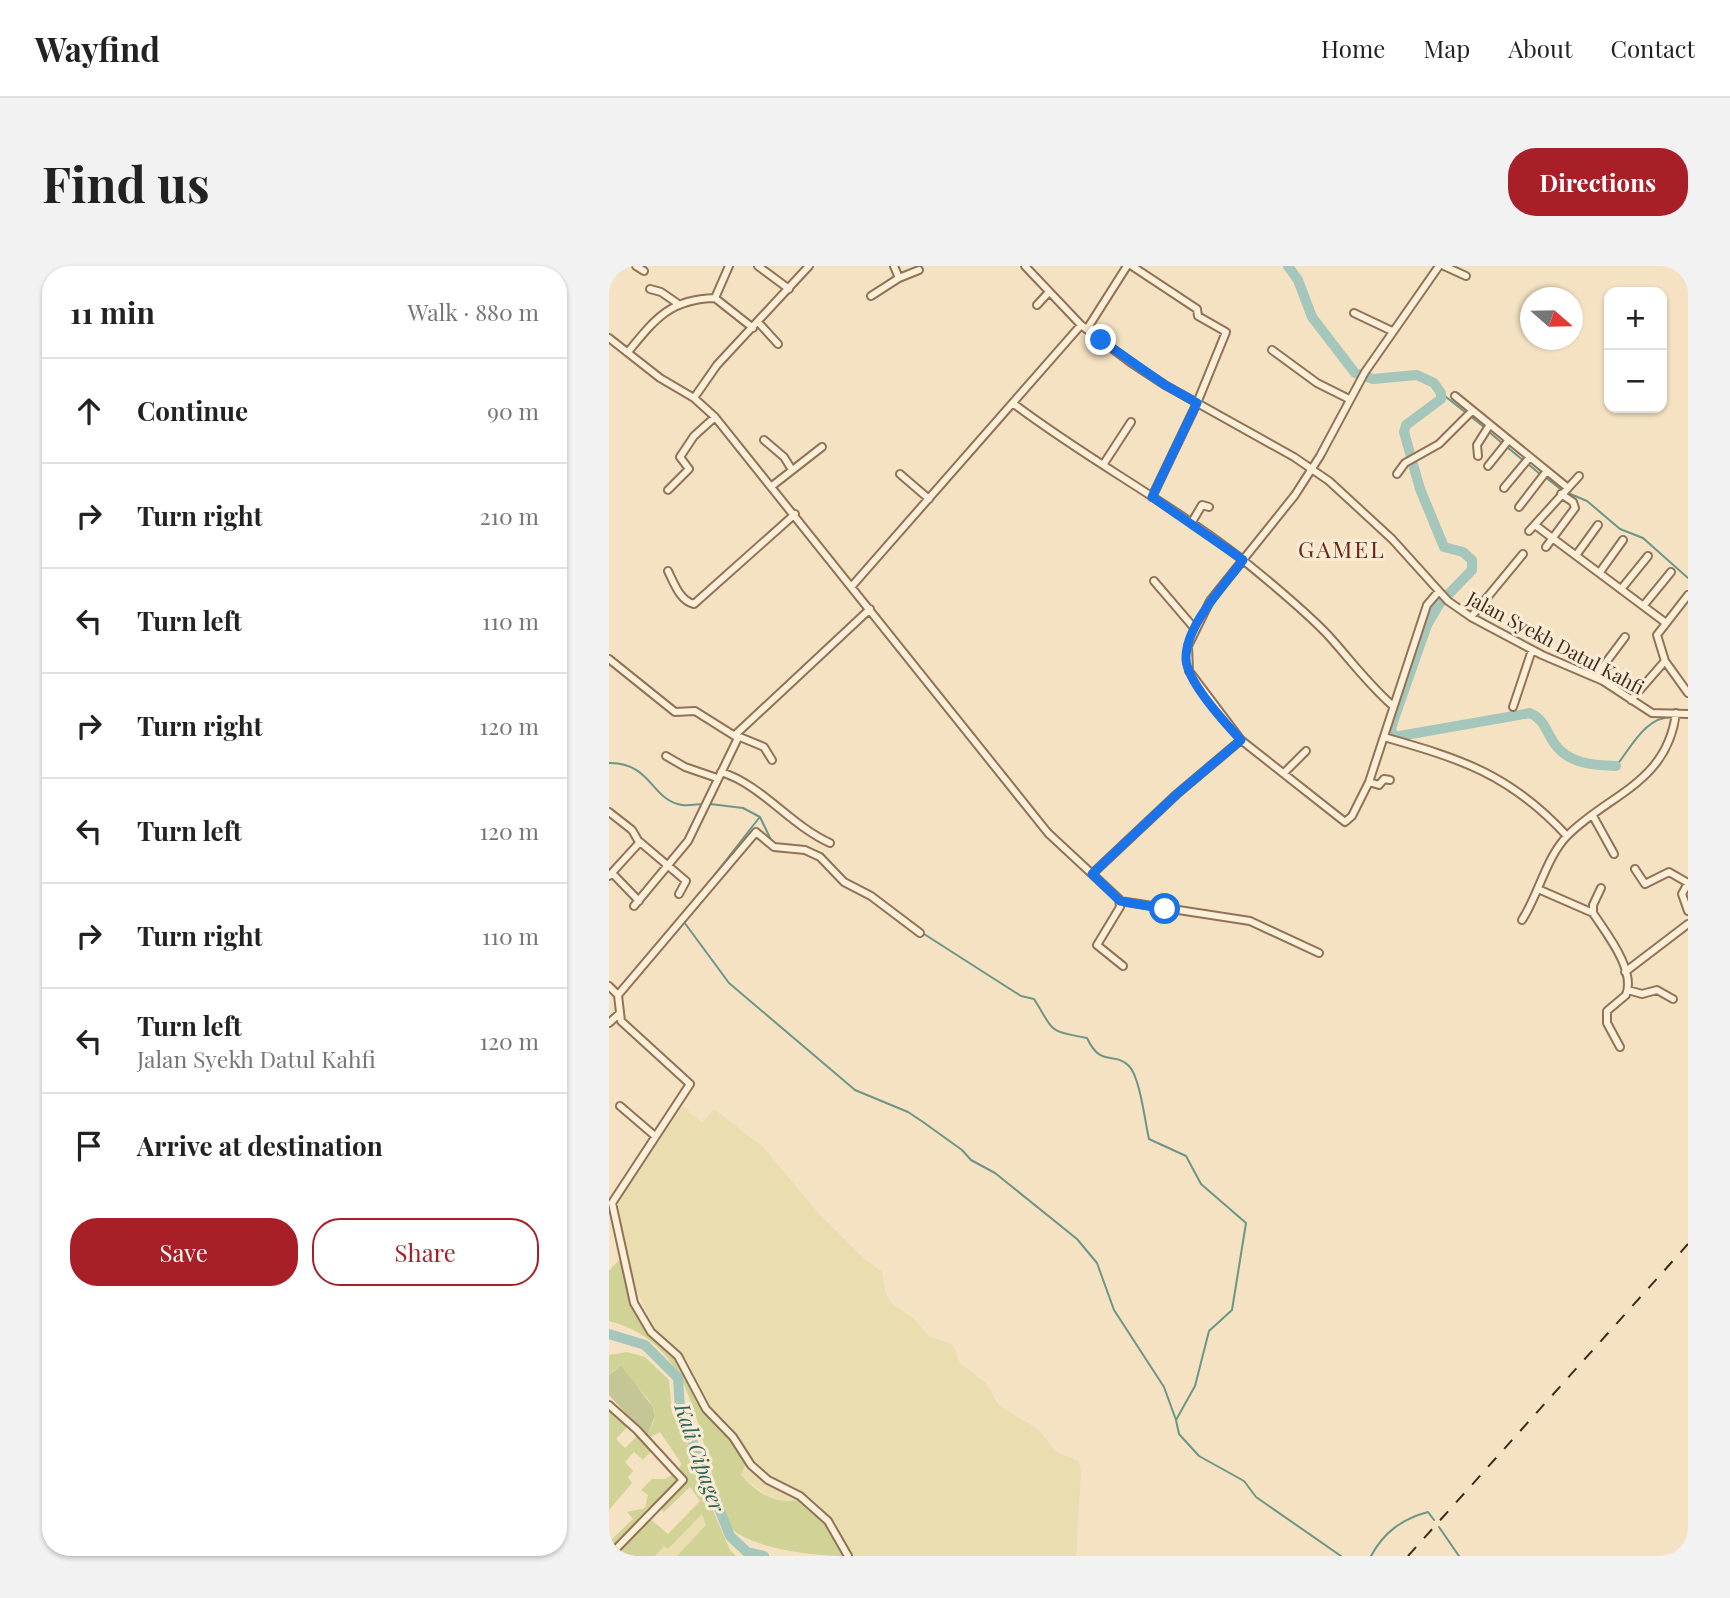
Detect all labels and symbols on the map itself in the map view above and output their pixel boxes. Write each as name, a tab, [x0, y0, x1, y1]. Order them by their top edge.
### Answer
north arrow	[1520, 287, 1583, 350]
route end	[1085, 324, 1116, 355]
district label: GAMEL	[1298, 533, 1386, 564]
street label: Jalan Syekh Datul Kahfi	[1462, 584, 1649, 700]
route start	[1149, 893, 1180, 924]
water label: Kali Cipager	[669, 1398, 733, 1516]

